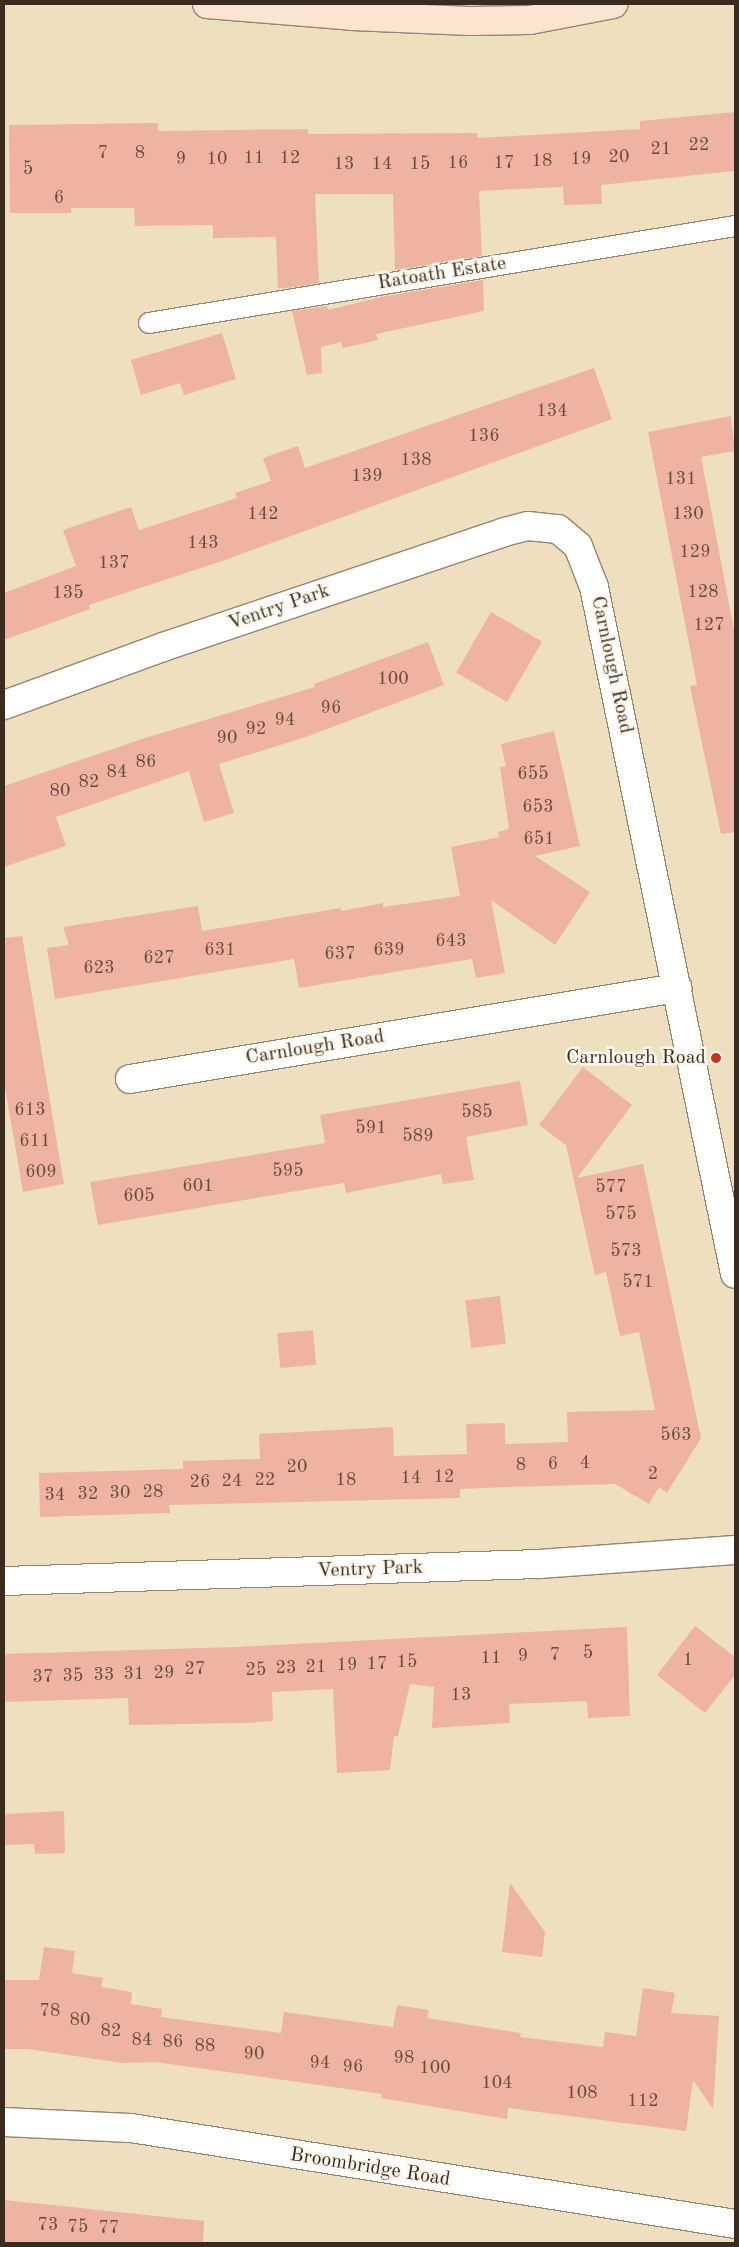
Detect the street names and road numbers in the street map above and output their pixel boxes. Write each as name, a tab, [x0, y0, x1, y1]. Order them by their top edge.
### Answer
street label: Ratoath Estate	[376, 252, 508, 296]
street label: Ventry Park	[225, 579, 333, 637]
street label: Carnlough Road	[585, 594, 637, 736]
street label: Carnlough Road	[244, 1025, 386, 1071]
street label: Ventry Park	[317, 1556, 423, 1584]
street label: Broombridge Road	[288, 2143, 452, 2193]

